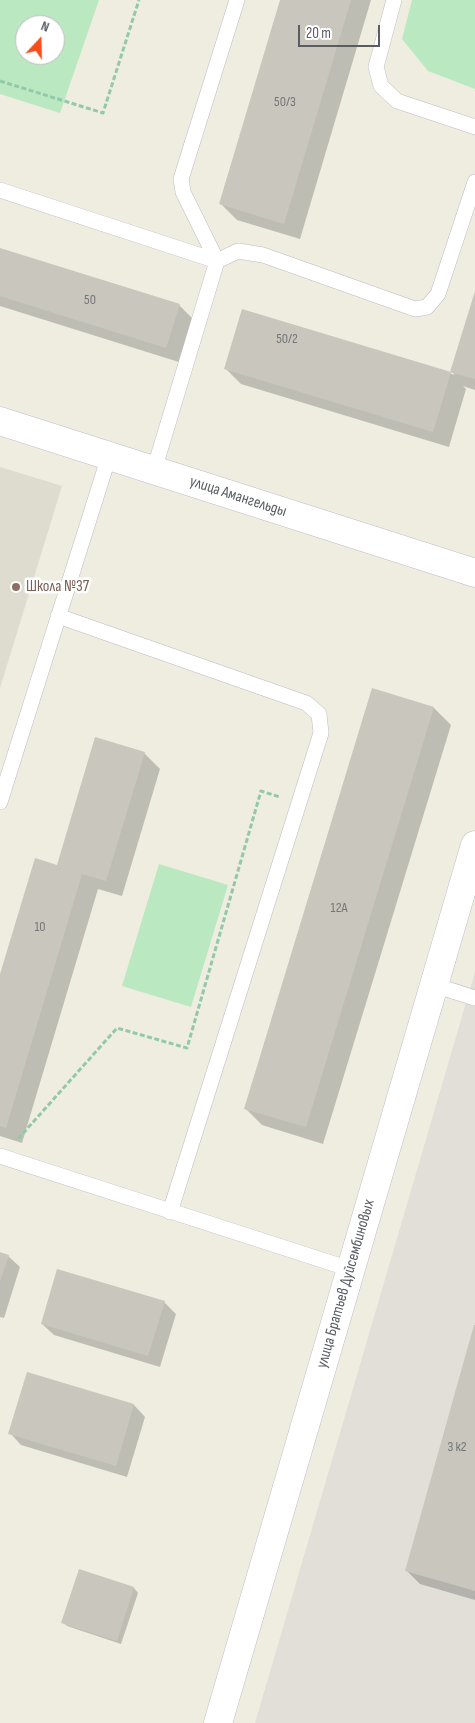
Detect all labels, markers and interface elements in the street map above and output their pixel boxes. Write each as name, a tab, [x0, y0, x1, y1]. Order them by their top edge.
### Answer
north arrow	[15, 15, 65, 65]
scale bar	[300, 15, 382, 47]
text: N	[39, 17, 52, 36]
text: 20 m	[306, 24, 331, 43]
house number: 50/3	[274, 94, 296, 110]
house number: 50	[84, 292, 96, 308]
house number: 50/2	[276, 331, 298, 347]
street label: улица Амангельды	[187, 472, 289, 522]
place label: Школа №37	[26, 577, 89, 597]
marker: Школа №37	[10, 581, 22, 593]
house number: 12А	[331, 900, 347, 916]
house number: 10	[34, 919, 46, 935]
street label: улица Братьев Дуйсембиновых	[313, 1197, 379, 1371]
house number: 3 к2	[447, 1439, 467, 1455]

